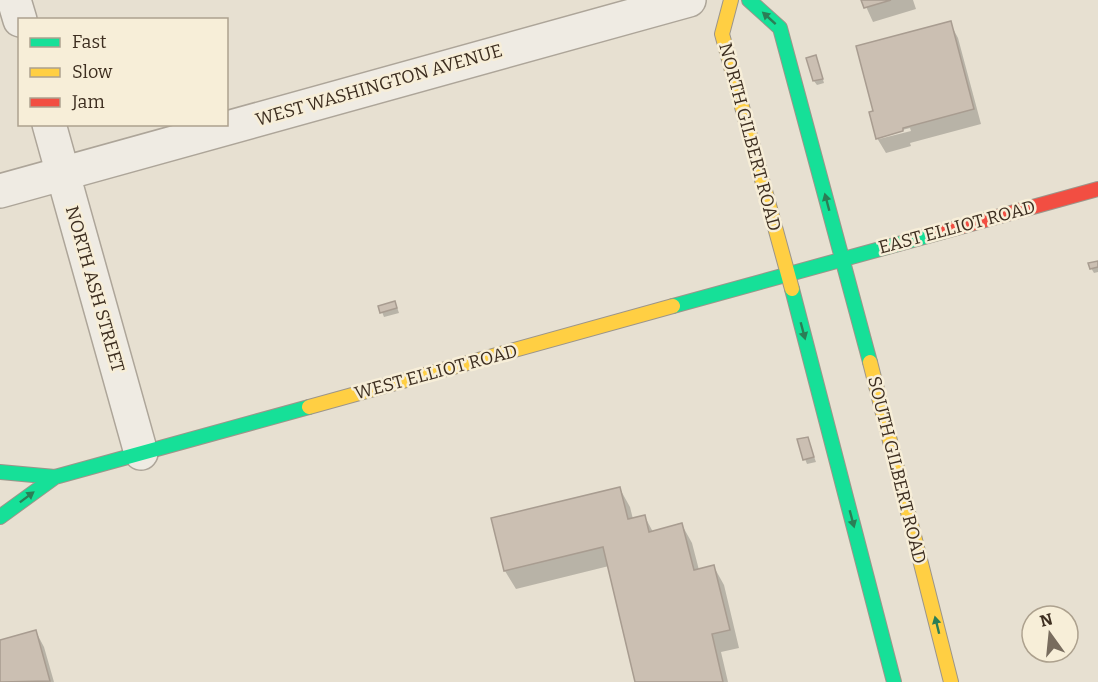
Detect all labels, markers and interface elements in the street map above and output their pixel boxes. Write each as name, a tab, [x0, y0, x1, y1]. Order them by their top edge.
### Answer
one-way arrow	[762, 12, 776, 26]
legend	[18, 18, 228, 126]
text: Fast	[72, 31, 107, 53]
street label: WEST WASHINGTON AVENUE	[253, 39, 505, 131]
street label: NORTH GILBERT ROAD	[714, 40, 786, 234]
text: Slow	[72, 61, 113, 83]
text: Jam	[71, 91, 105, 113]
one-way arrow	[822, 193, 832, 212]
street label: EAST ELLIOT ROAD	[876, 195, 1038, 259]
street label: NORTH ASH STREET	[61, 203, 129, 375]
one-way arrow	[798, 321, 808, 340]
street label: WEST ELLIOT ROAD	[352, 340, 520, 404]
street label: SOUTH GILBERT ROAD	[863, 374, 931, 566]
one-way arrow	[20, 492, 35, 504]
one-way arrow	[847, 510, 857, 528]
north arrow	[1020, 604, 1080, 664]
text: N	[1038, 609, 1055, 631]
one-way arrow	[931, 616, 941, 634]

